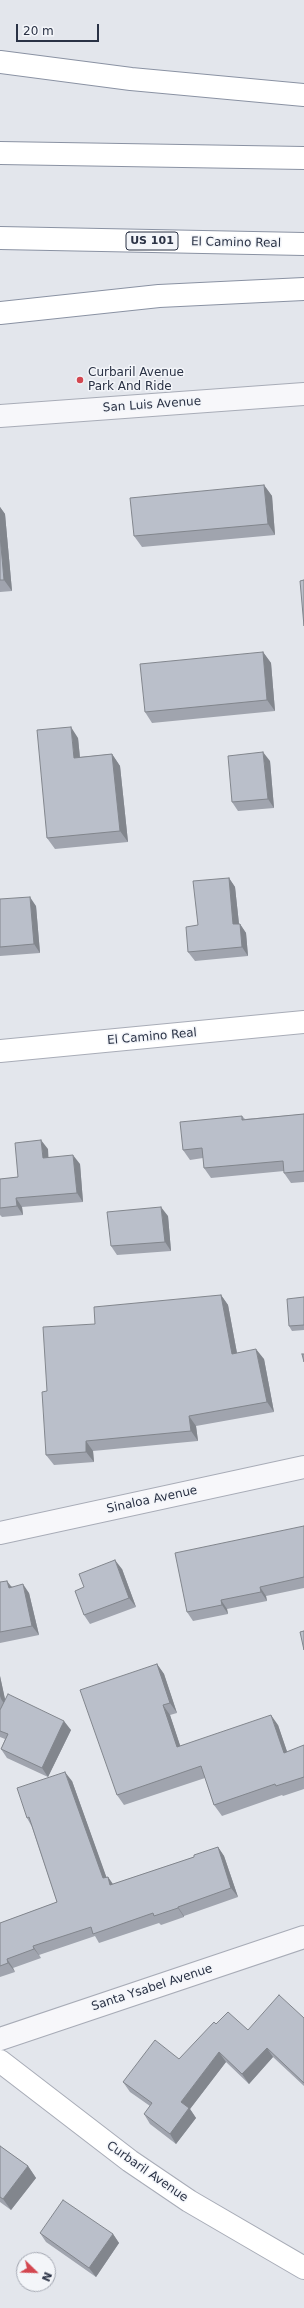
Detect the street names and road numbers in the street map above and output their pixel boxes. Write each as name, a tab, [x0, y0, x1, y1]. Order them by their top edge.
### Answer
road number: US 101	[126, 232, 178, 250]
street label: El Camino Real	[191, 235, 281, 251]
street label: San Luis Avenue	[102, 394, 202, 416]
street label: El Camino Real	[106, 1026, 198, 1048]
street label: Sinaloa Avenue	[105, 1483, 199, 1517]
street label: Santa Ysabel Avenue	[90, 1962, 214, 2014]
street label: Curbaril Avenue	[104, 2139, 190, 2205]

